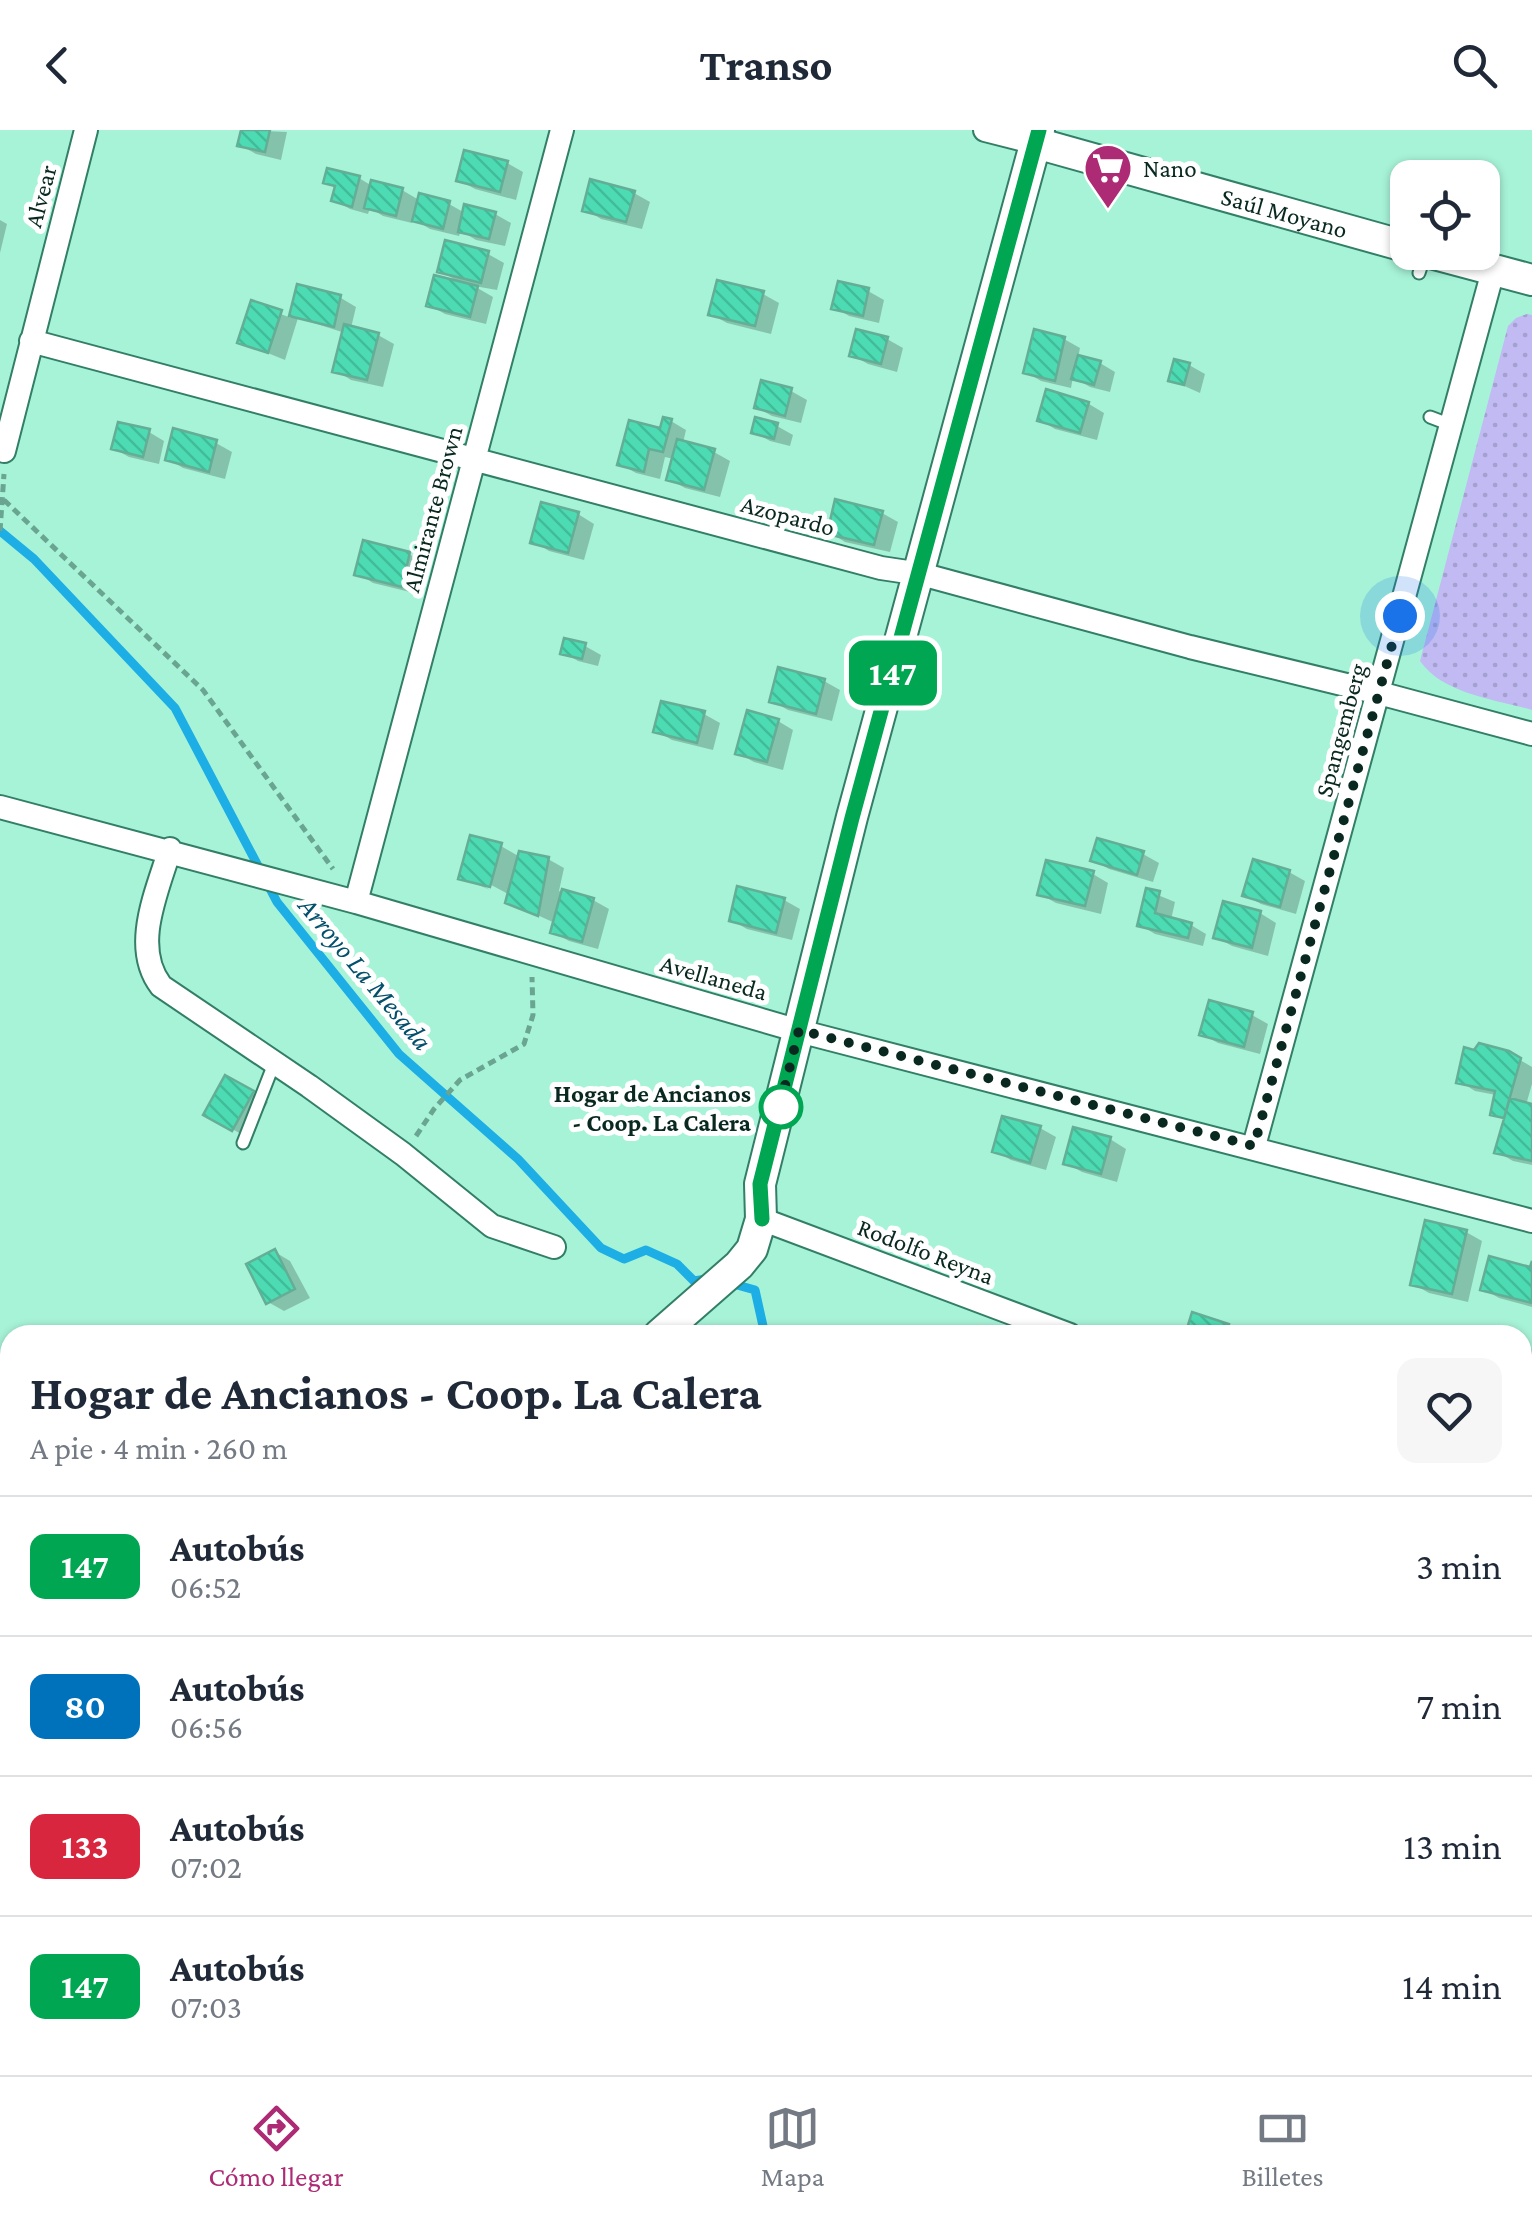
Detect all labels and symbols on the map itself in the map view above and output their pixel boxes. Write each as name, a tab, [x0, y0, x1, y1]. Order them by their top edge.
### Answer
supermarket icon: Nano	[1082, 142, 1134, 210]
place label: Nano	[1143, 155, 1197, 182]
street label: Alvear	[19, 162, 62, 230]
street label: Saúl Moyano	[1218, 182, 1350, 243]
street label: Almirante Brown	[397, 423, 468, 595]
street label: Azopardo	[738, 490, 838, 542]
your location	[1375, 591, 1425, 641]
line badge: 147	[836, 640, 950, 706]
street label: Spangemberg	[1310, 660, 1372, 800]
water label: Arroyo La Mesada	[291, 889, 439, 1056]
street label: Avellaneda	[657, 949, 771, 1006]
place label: Hogar de Ancianos - Coop. La Calera	[554, 1080, 752, 1136]
marker: Hogar de Ancianos - Coop. La Calera	[760, 1086, 802, 1128]
street label: Rodolfo Reyna	[854, 1213, 998, 1291]

